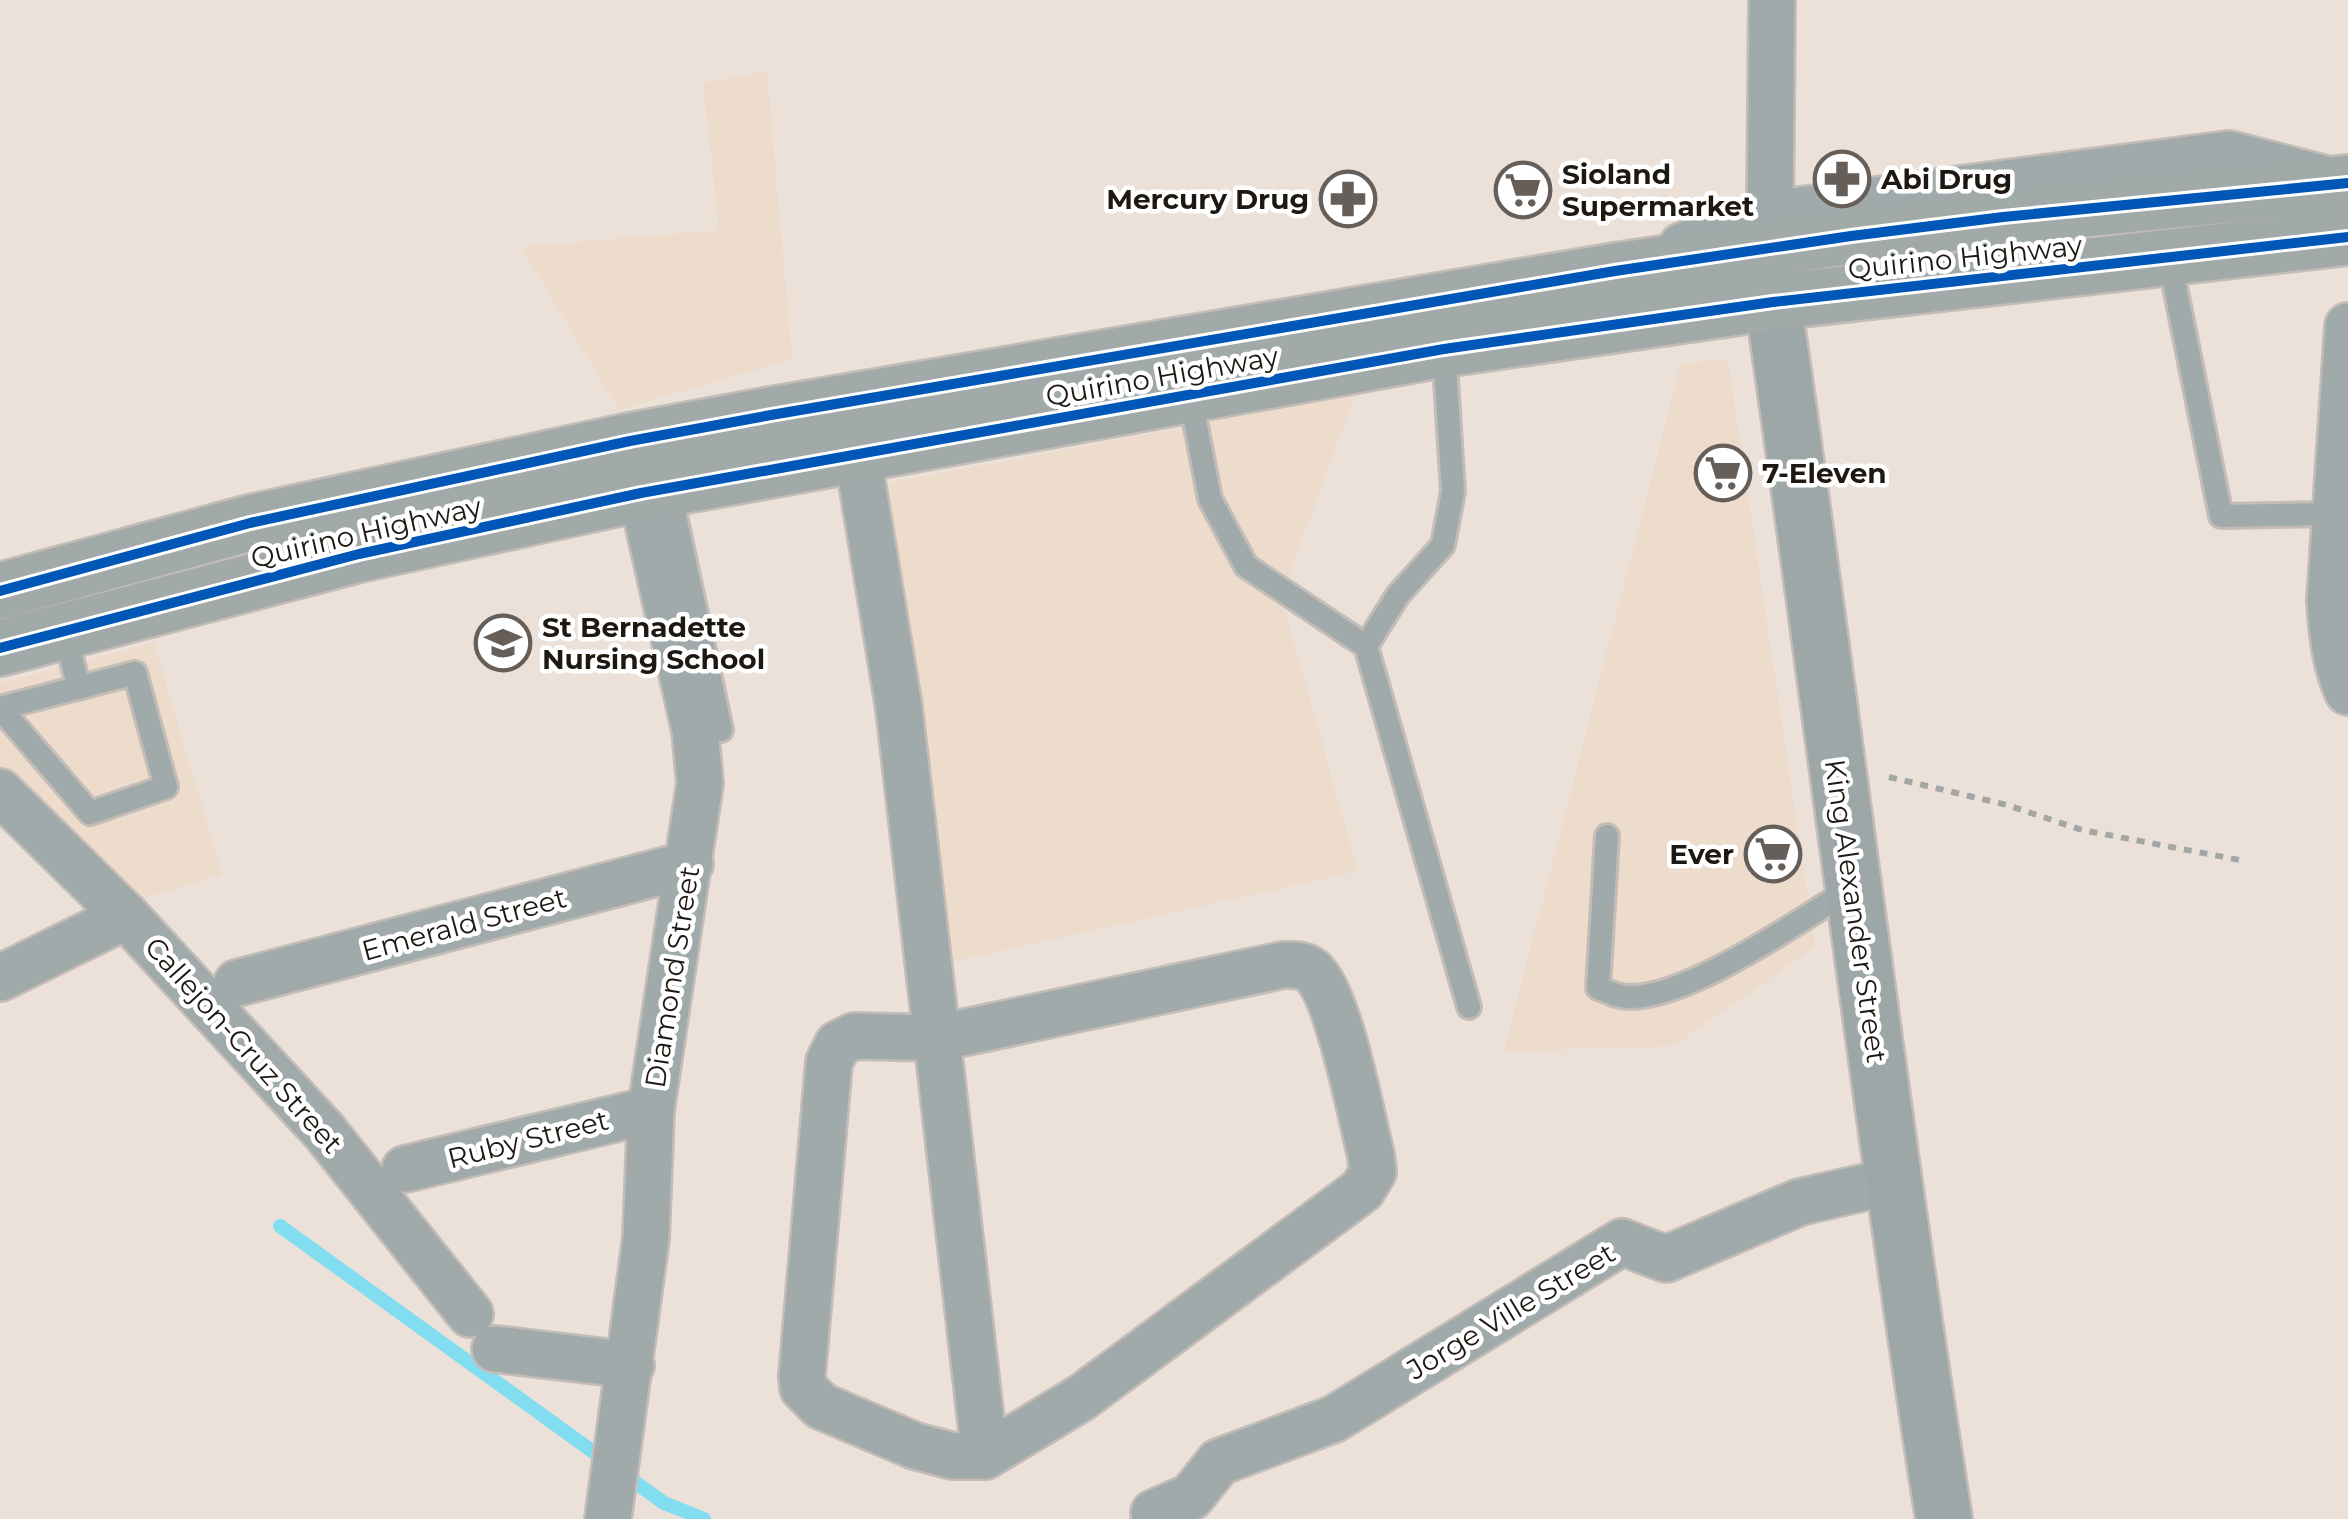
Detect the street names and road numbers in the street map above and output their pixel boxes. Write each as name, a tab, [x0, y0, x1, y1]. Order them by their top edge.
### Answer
street label: Quirino Highway	[1846, 228, 2085, 286]
street label: Quirino Highway	[1043, 339, 1282, 413]
street label: Quirino Highway	[247, 489, 485, 575]
street label: King Alexander Street	[1818, 757, 1894, 1065]
street label: Diamond Street	[638, 864, 706, 1090]
street label: Emerald Street	[358, 880, 570, 968]
street label: Callejon-Cruz Street	[138, 930, 350, 1160]
street label: Ruby Street	[444, 1103, 612, 1175]
street label: Jorge Ville Street	[1400, 1236, 1621, 1387]

